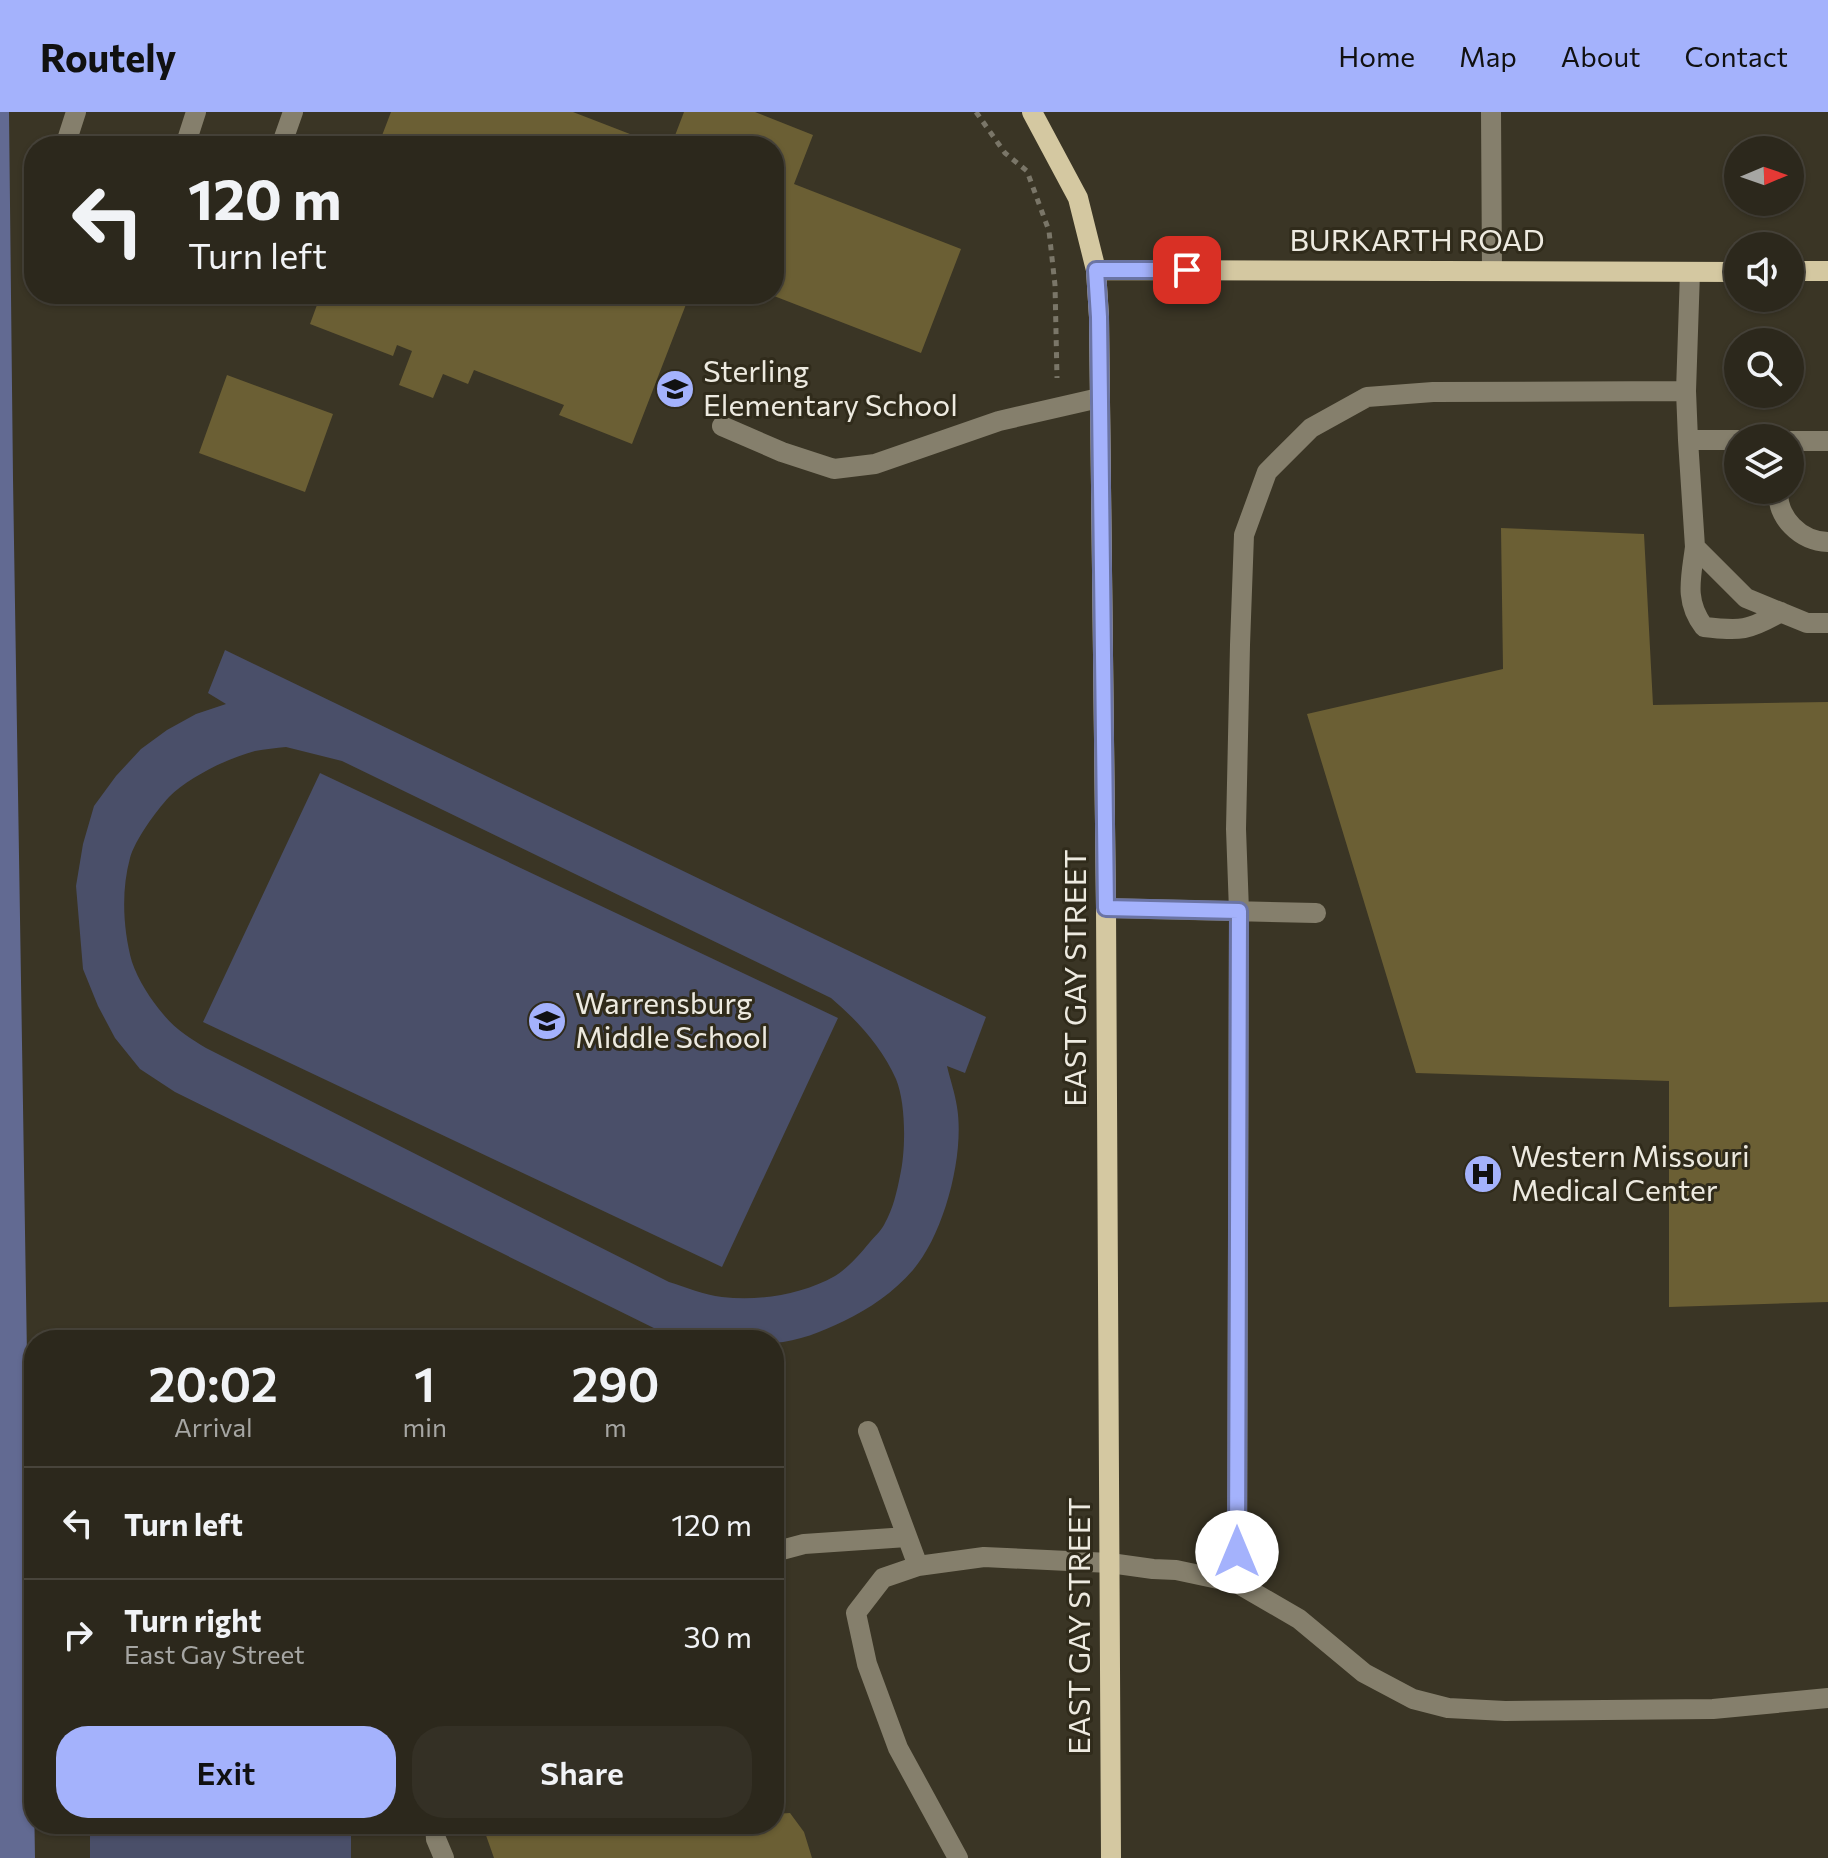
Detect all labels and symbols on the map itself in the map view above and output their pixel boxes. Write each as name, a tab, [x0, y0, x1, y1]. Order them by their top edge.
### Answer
north arrow	[1724, 136, 1804, 216]
street label: BURKARTH ROAD	[1289, 220, 1545, 257]
pin	[1153, 236, 1221, 304]
place label: Sterling Elementary School	[703, 351, 958, 422]
school or university icon: Sterling Elementary School	[654, 368, 696, 410]
street label: EAST GAY STREET	[1055, 849, 1092, 1107]
place label: Warrensburg Middle School	[575, 983, 768, 1054]
school or university icon: Warrensburg Middle School	[526, 1000, 568, 1042]
place label: Western Missouri Medical Center	[1511, 1136, 1750, 1207]
hospital icon: Western Missouri Medical Center	[1462, 1153, 1504, 1195]
street label: EAST GAY STREET	[1059, 1497, 1096, 1755]
position arrow	[1195, 1510, 1279, 1594]

